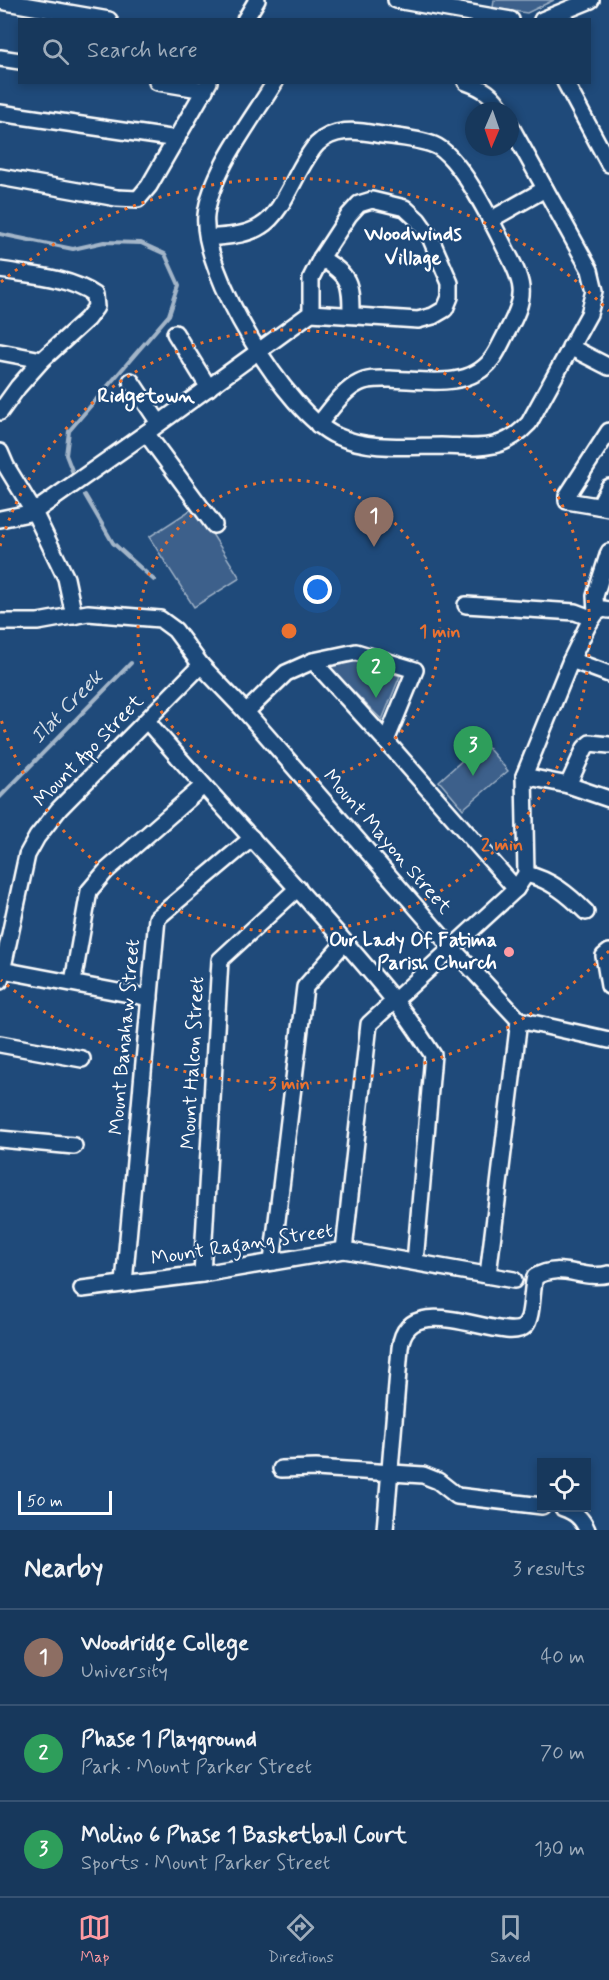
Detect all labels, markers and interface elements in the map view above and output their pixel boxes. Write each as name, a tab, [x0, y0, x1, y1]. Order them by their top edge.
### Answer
search box	[18, 18, 591, 84]
icon: search	[39, 35, 72, 68]
text: Search here	[87, 37, 198, 65]
north arrow	[465, 102, 519, 156]
district label: Woodwinds Village	[363, 220, 462, 272]
district label: Ridgetown	[97, 382, 195, 412]
pin: 1	[354, 498, 394, 547]
your location	[303, 575, 332, 604]
text: 1 min	[419, 620, 461, 644]
centre of rings	[279, 621, 299, 641]
pin: 2	[356, 648, 395, 698]
water label: Ilat Creek	[25, 663, 110, 750]
street label: Mount Apo Street	[28, 688, 151, 814]
pin: 3	[454, 726, 492, 776]
street label: Mount Mayon Street	[317, 764, 458, 920]
text: 2 min	[481, 833, 523, 857]
place label: Our Lady Of Fatima Parish Church	[329, 927, 497, 977]
street label: Mount Banahaw Street	[103, 938, 147, 1136]
marker: Our Lady Of Fatima Parish Church	[502, 945, 516, 959]
street label: Mount Halcon Street	[175, 976, 211, 1150]
text: 3 min	[268, 1072, 310, 1096]
street label: Mount Ragang Street	[149, 1217, 335, 1275]
map controls	[537, 1458, 591, 1512]
button: locate	[537, 1458, 591, 1512]
scale bar	[18, 1488, 112, 1516]
text: 50 m	[27, 1491, 63, 1512]
text: Nearby	[24, 1552, 103, 1586]
text: 3 results	[513, 1556, 585, 1583]
text: Woodridge College	[81, 1630, 249, 1658]
text: 1	[39, 1644, 48, 1671]
text: 40 m	[541, 1644, 585, 1671]
text: University	[81, 1658, 168, 1685]
text: Phase 1 Playground	[81, 1726, 257, 1754]
text: 2	[39, 1740, 48, 1767]
text: 70 m	[540, 1740, 585, 1767]
text: Park · Mount Parker Street	[81, 1754, 312, 1781]
text: Molino 6 Phase 1 Basketball Court	[81, 1822, 407, 1850]
text: 3	[39, 1836, 48, 1863]
text: 130 m	[534, 1836, 585, 1863]
text: Sports · Mount Parker Street	[81, 1850, 330, 1877]
tab: Map	[78, 1911, 111, 1968]
tab: Directions	[268, 1911, 334, 1968]
tab: Saved	[490, 1911, 531, 1968]

